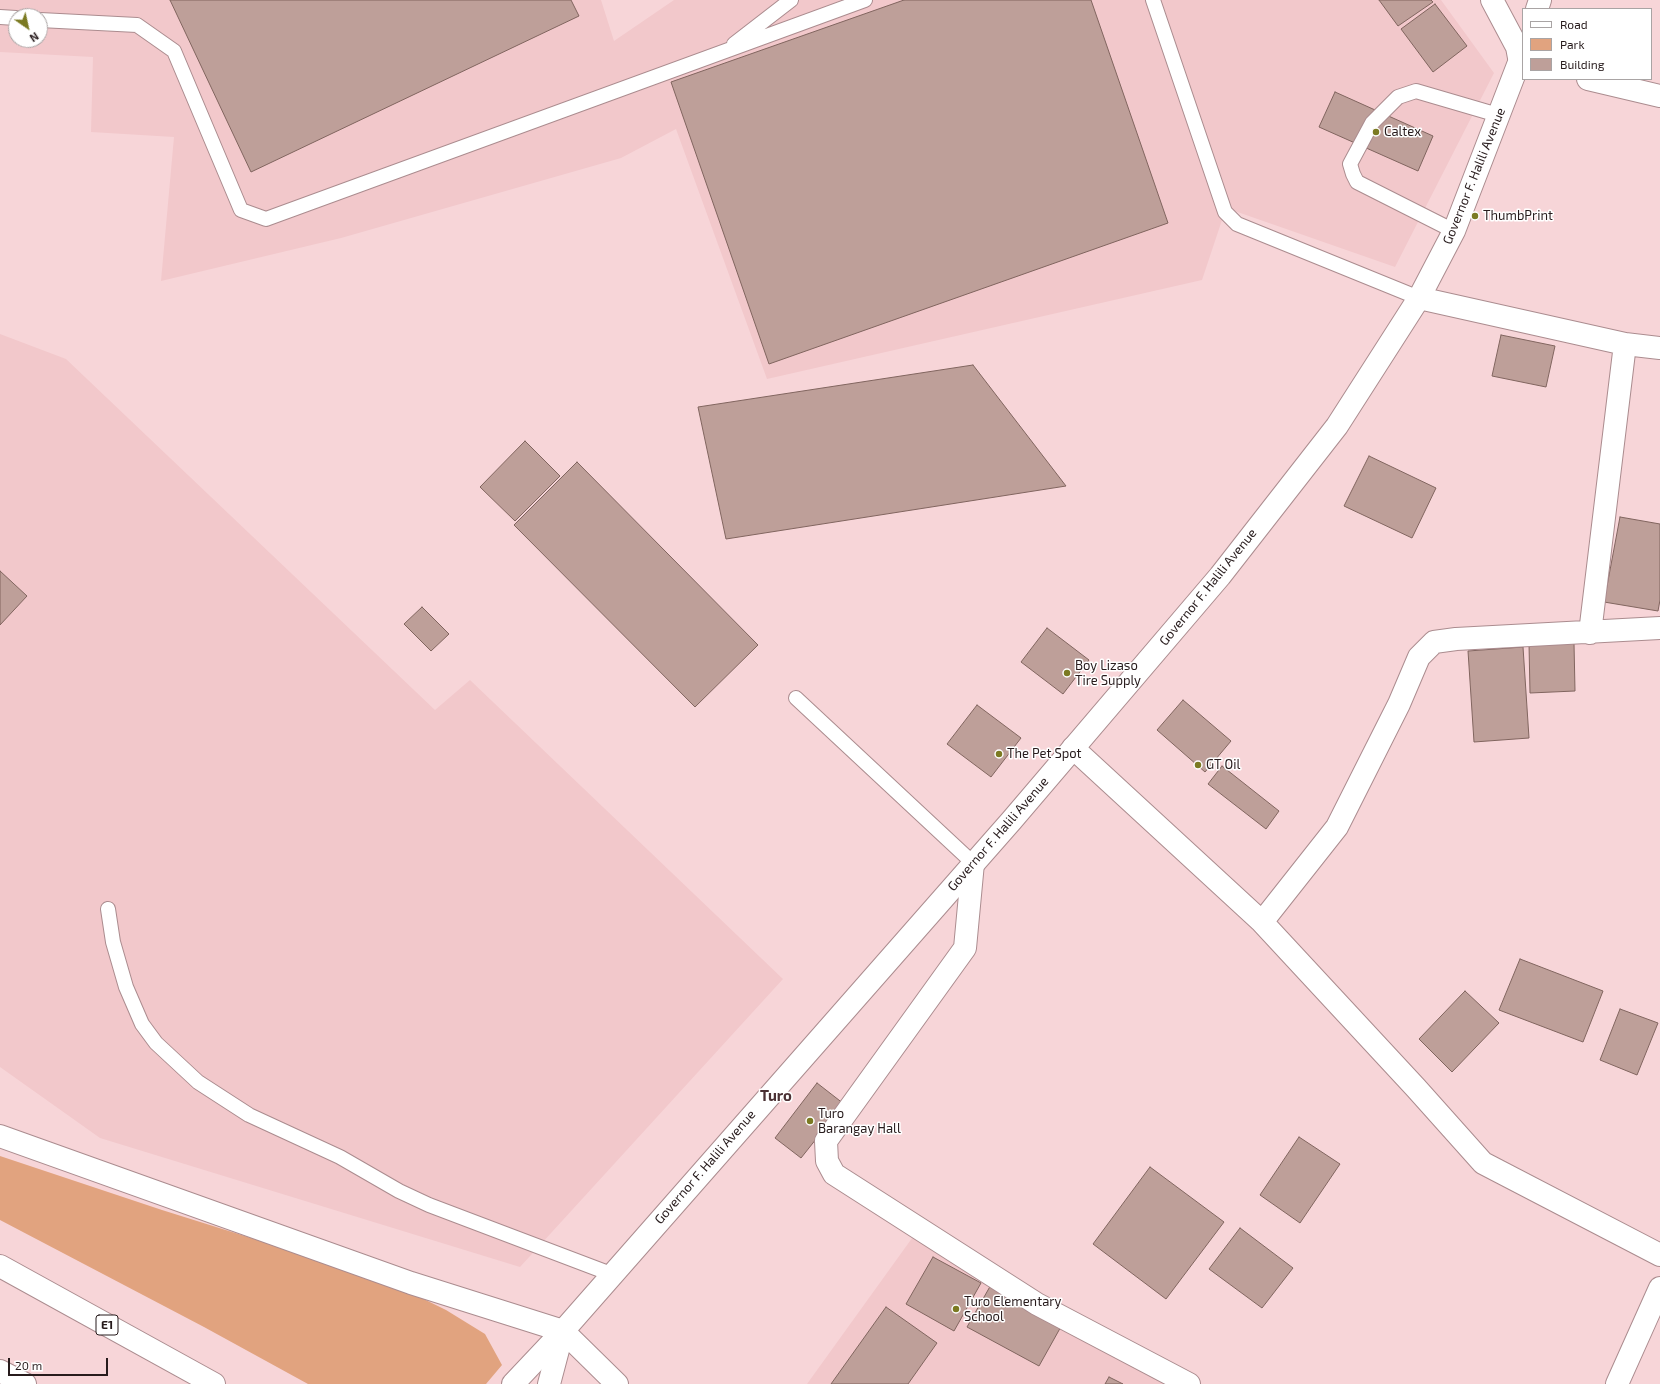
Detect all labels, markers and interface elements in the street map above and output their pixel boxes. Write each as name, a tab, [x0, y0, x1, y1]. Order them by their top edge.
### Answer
north arrow	[8, 8, 48, 48]
legend	[1522, 8, 1652, 80]
text: Road	[1560, 17, 1588, 31]
text: N	[28, 30, 41, 45]
text: Park	[1560, 37, 1585, 51]
text: Building	[1560, 57, 1604, 71]
street label: Governor F. Halili Avenue	[1439, 105, 1509, 247]
place label: Caltex	[1384, 124, 1421, 140]
marker: Caltex	[1371, 127, 1381, 137]
place label: ThumbPrint	[1483, 208, 1553, 224]
marker: ThumbPrint	[1470, 211, 1480, 221]
street label: Governor F. Halili Avenue	[1156, 525, 1260, 649]
place label: Boy Lizaso Tire Supply	[1075, 658, 1141, 689]
marker: Boy Lizaso Tire Supply	[1062, 668, 1072, 678]
place label: The Pet Spot	[1007, 746, 1082, 762]
marker: The Pet Spot	[994, 749, 1004, 759]
place label: GT Oil	[1206, 757, 1240, 773]
marker: GT Oil	[1193, 760, 1203, 770]
street label: Governor F. Halili Avenue	[944, 774, 1052, 894]
district label: Turo	[760, 1087, 792, 1105]
place label: Turo Barangay Hall	[818, 1106, 901, 1137]
street label: Governor F. Halili Avenue	[651, 1107, 759, 1227]
marker: Turo Barangay Hall	[805, 1116, 815, 1126]
place label: Turo Elementary School	[964, 1294, 1061, 1325]
marker: Turo Elementary School	[951, 1304, 961, 1314]
road number: E1	[96, 1315, 118, 1335]
scale bar	[10, 1350, 110, 1376]
text: 20 m	[15, 1358, 42, 1372]

